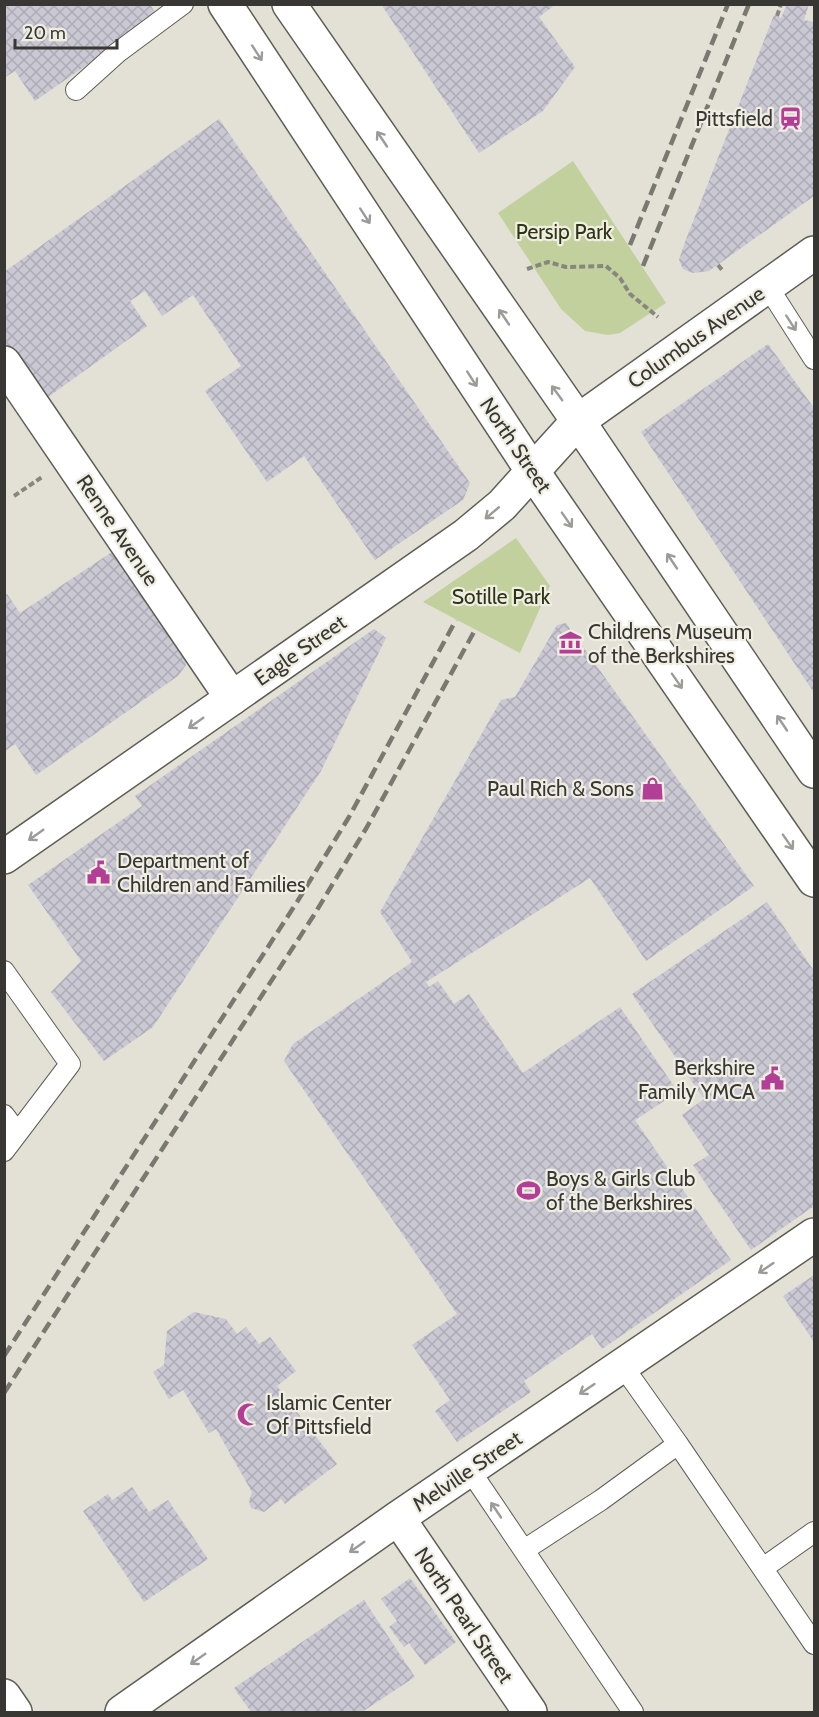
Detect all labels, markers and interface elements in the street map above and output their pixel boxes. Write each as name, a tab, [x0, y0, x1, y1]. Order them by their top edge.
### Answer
scale bar	[15, 12, 117, 50]
text: 20 m	[24, 22, 66, 44]
one-way arrow	[251, 45, 263, 61]
station icon: Pittsfield	[778, 105, 804, 131]
place label: Pittsfield	[695, 106, 773, 131]
one-way arrow	[376, 132, 388, 148]
one-way arrow	[359, 207, 371, 224]
park label: Persip Park	[516, 219, 613, 244]
street label: Columbus Avenue	[623, 280, 769, 393]
one-way arrow	[498, 310, 510, 326]
one-way arrow	[785, 314, 797, 331]
one-way arrow	[466, 370, 478, 387]
one-way arrow	[551, 386, 563, 402]
street label: North Street	[475, 392, 557, 498]
street label: Renne Avenue	[72, 470, 164, 590]
one-way arrow	[484, 507, 500, 520]
one-way arrow	[561, 512, 573, 528]
one-way arrow	[666, 554, 678, 570]
park label: Sotille Park	[452, 584, 551, 609]
street label: Eagle Street	[249, 609, 351, 691]
place label: Childrens Museum of the Berkshires	[588, 619, 752, 668]
museum icon: Childrens Museum of the Berkshires	[557, 630, 583, 656]
one-way arrow	[671, 672, 683, 689]
one-way arrow	[776, 715, 788, 732]
one-way arrow	[188, 717, 204, 729]
shop icon: Paul Rich & Sons	[639, 775, 665, 801]
place label: Paul Rich & Sons	[487, 776, 634, 801]
one-way arrow	[29, 829, 45, 841]
one-way arrow	[782, 833, 794, 849]
place label: Department of Children and Families	[117, 848, 306, 897]
public building icon: Department of Children and Families	[86, 859, 112, 885]
place label: Berkshire Family YMCA	[638, 1055, 755, 1104]
public building icon: Berkshire Family YMCA	[760, 1066, 786, 1092]
place label: Boys & Girls Club of the Berkshires	[546, 1166, 695, 1215]
sports icon: Boys & Girls Club of the Berkshires	[515, 1177, 541, 1203]
one-way arrow	[758, 1262, 775, 1274]
one-way arrow	[580, 1383, 596, 1395]
place label: Islamic Center Of Pittsfield	[266, 1390, 392, 1439]
mosque icon: Islamic Center Of Pittsfield	[235, 1401, 261, 1427]
street label: Melville Street	[408, 1425, 526, 1517]
one-way arrow	[490, 1502, 502, 1518]
one-way arrow	[350, 1541, 366, 1553]
street label: North Pearl Street	[409, 1542, 519, 1688]
one-way arrow	[190, 1653, 206, 1665]

